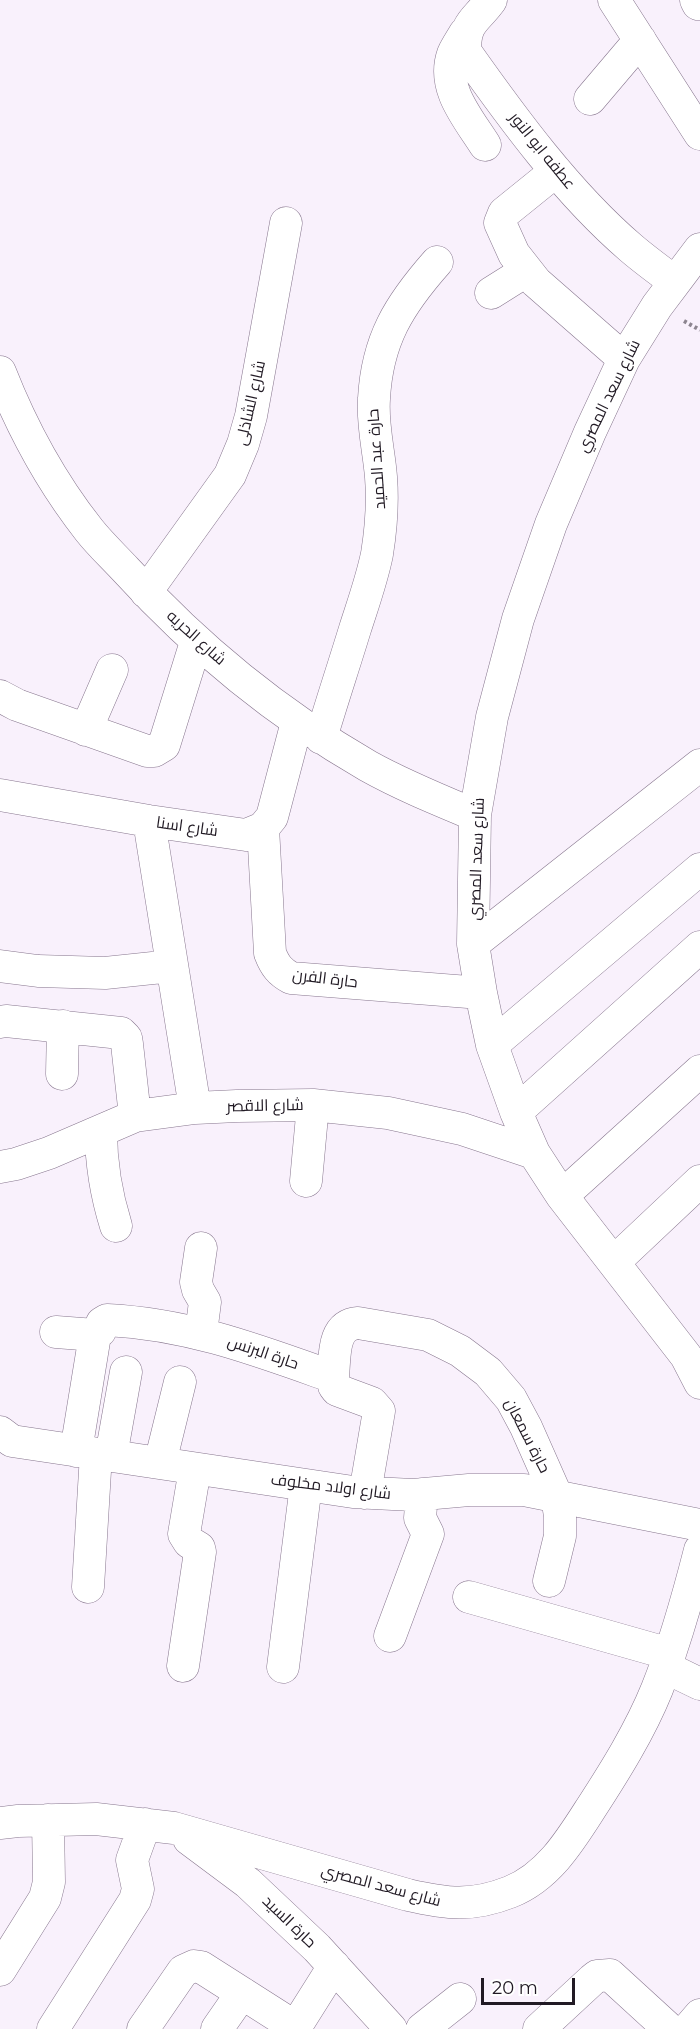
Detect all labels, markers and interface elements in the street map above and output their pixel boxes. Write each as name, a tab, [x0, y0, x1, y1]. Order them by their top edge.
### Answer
street label: عطفه ابو النور	[505, 108, 579, 194]
street label: شارع سعد المصري	[573, 336, 645, 456]
street label: شارع الشاذلى	[232, 359, 270, 447]
street label: حارة عبد الحميد	[364, 408, 390, 510]
street label: شارع الحريه	[162, 606, 230, 670]
street label: شارع سعد المصري	[465, 797, 489, 921]
street label: شارع اسنا	[155, 813, 219, 841]
street label: حارة الفرن	[291, 965, 359, 993]
street label: شارع الاقصر	[226, 1096, 304, 1116]
street label: حارة البرنس	[225, 1332, 301, 1374]
street label: حارة سمعان	[500, 1396, 554, 1476]
street label: شارع اولاد مخلوف	[270, 1470, 392, 1504]
street label: شارع سعد المصري	[319, 1861, 443, 1911]
street label: حارة السيد	[258, 1892, 320, 1952]
scale bar	[484, 1966, 578, 2004]
text: 20 m	[492, 1977, 538, 1999]

